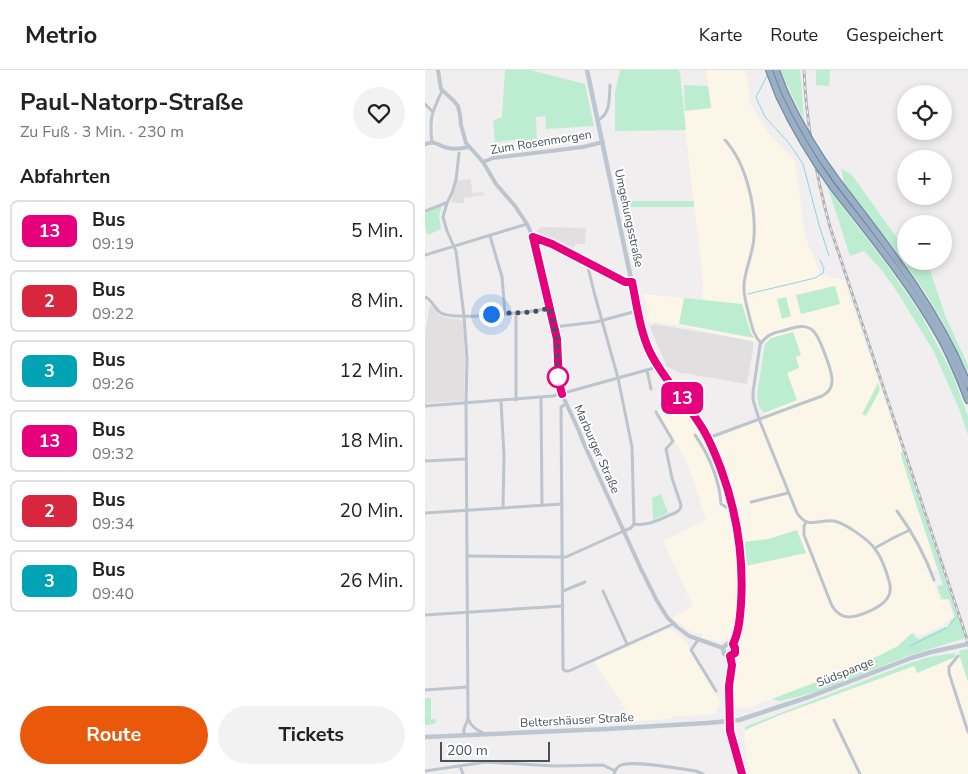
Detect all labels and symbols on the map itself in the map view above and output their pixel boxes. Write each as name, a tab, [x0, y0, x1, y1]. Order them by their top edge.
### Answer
street label: Zum Rosenmorgen	[489, 126, 593, 158]
street label: Umgehungsstraße	[611, 167, 647, 269]
your location	[479, 302, 504, 327]
unlabelled marker	[547, 366, 569, 388]
line badge: 13	[659, 382, 705, 414]
street label: Marburger Straße	[570, 402, 624, 496]
street label: Südspange	[814, 653, 876, 691]
street label: Beltershäuser Straße	[520, 709, 634, 731]
scale bar	[440, 739, 550, 762]

